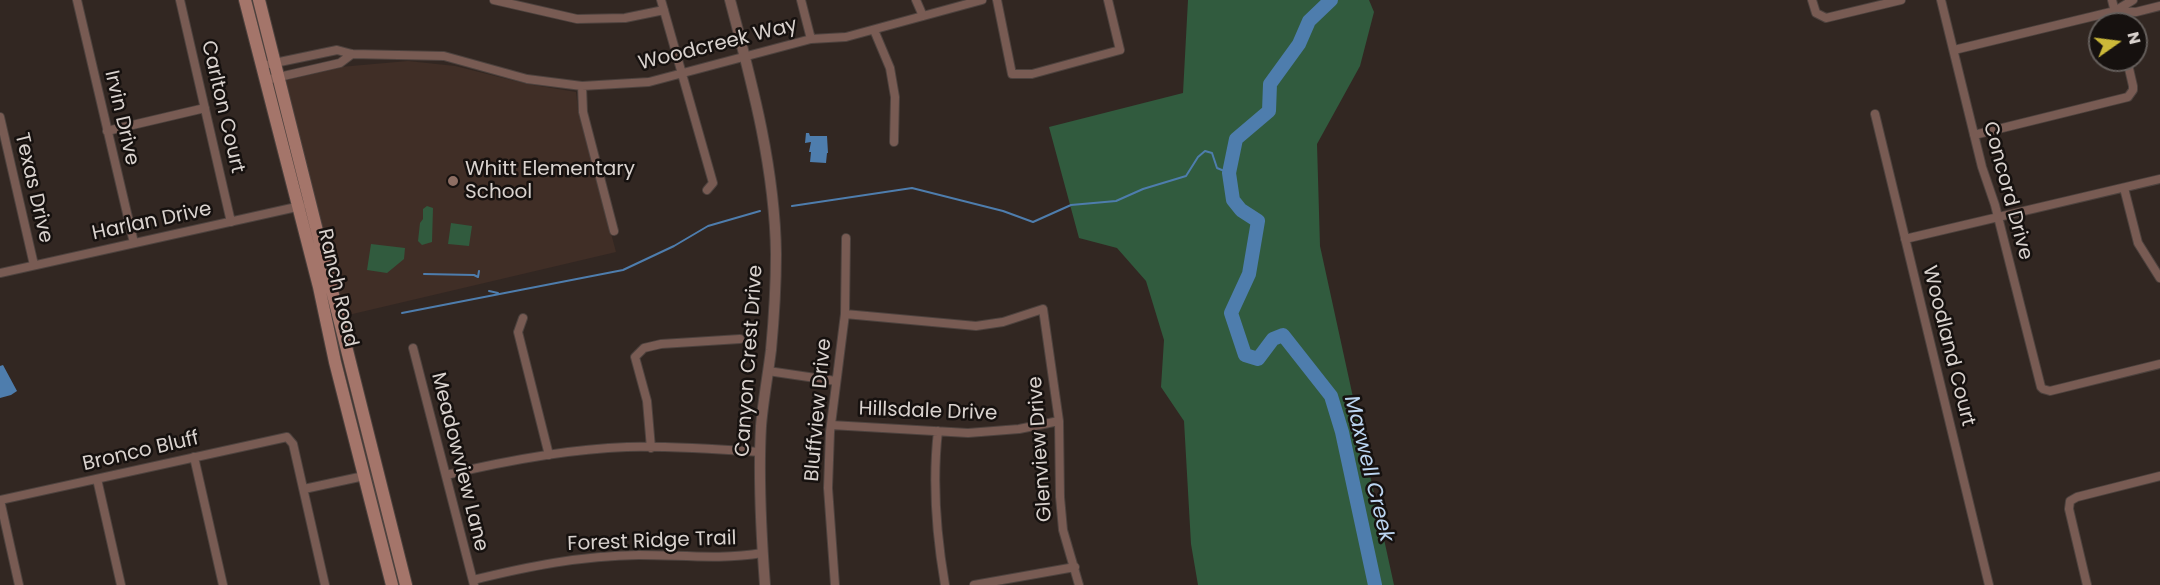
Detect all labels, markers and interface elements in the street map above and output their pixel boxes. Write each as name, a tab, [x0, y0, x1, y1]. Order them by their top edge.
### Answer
north arrow	[2088, 12, 2148, 72]
street label: Woodcreek Way	[636, 14, 800, 76]
text: N	[2121, 29, 2147, 47]
street label: Carlton Court	[195, 38, 249, 176]
street label: Irvin Drive	[98, 68, 144, 168]
street label: Concord Drive	[1977, 119, 2037, 263]
street label: Texas Drive	[9, 131, 57, 245]
place label: Whitt Elementary School	[465, 158, 635, 205]
marker: Whitt Elementary School	[446, 174, 460, 188]
street label: Harlan Drive	[90, 198, 214, 246]
street label: Ranch Road	[312, 226, 362, 350]
street label: Woodland Court	[1916, 263, 1980, 429]
street label: Canyon Crest Drive	[731, 264, 769, 458]
street label: Bluffview Drive	[801, 337, 837, 483]
street label: Meadowview Lane	[425, 370, 493, 554]
street label: Glenview Drive	[1024, 375, 1058, 523]
water label: Maxwell Creek	[1338, 393, 1398, 545]
street label: Hillsdale Drive	[858, 398, 998, 426]
street label: Bronco Bluff	[80, 427, 202, 477]
street label: Forest Ridge Trail	[567, 527, 737, 557]

